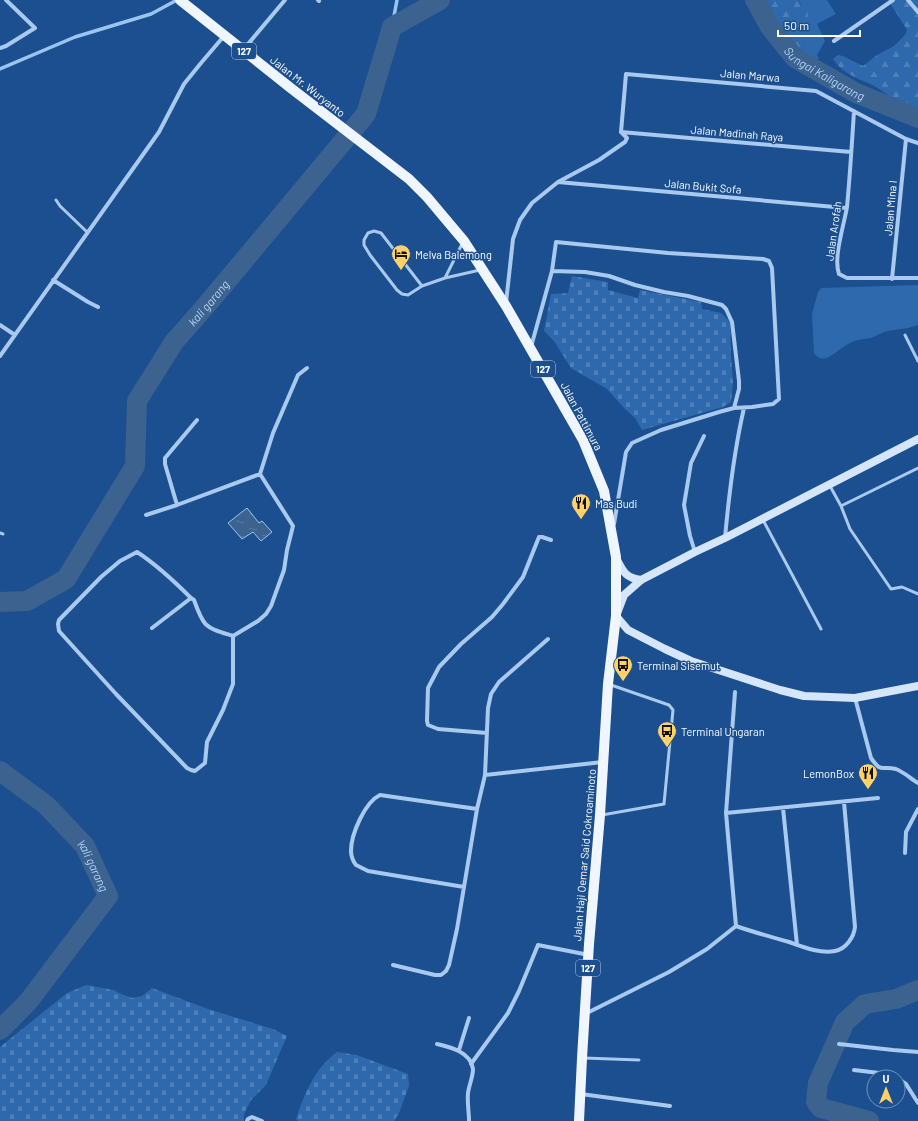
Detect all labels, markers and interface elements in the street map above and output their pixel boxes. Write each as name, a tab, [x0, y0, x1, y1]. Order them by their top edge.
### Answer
scale bar	[778, 12, 860, 38]
text: 50 m	[784, 18, 809, 32]
road number: 127	[232, 43, 256, 59]
water label: Sungai Kaligarang	[782, 44, 867, 103]
street label: Jalan Mr. Wuryanto	[268, 53, 348, 119]
street label: Jalan Marwa	[720, 66, 780, 84]
street label: Jalan Madinah Raya	[690, 122, 784, 144]
street label: Jalan Bukit Sofa	[664, 176, 742, 196]
street label: Jalan Mina I	[881, 180, 899, 236]
street label: Jalan Arofah	[822, 200, 844, 262]
hotel icon: Melva Balemong	[390, 243, 412, 271]
place label: Melva Balemong	[415, 248, 492, 261]
water label: kali garang	[185, 277, 232, 328]
road number: 127	[531, 361, 555, 377]
street label: Jalan Pattimura	[558, 380, 606, 452]
restaurant icon: Mas Budi	[570, 492, 592, 520]
place label: Mas Budi	[595, 497, 638, 510]
bus stop icon: Terminal Sisemut	[612, 654, 634, 682]
place label: Terminal Sisemut	[637, 659, 720, 672]
bus stop icon: Terminal Ungaran	[656, 720, 678, 748]
place label: Terminal Ungaran	[681, 725, 765, 738]
restaurant icon: LemonBox	[857, 762, 879, 790]
place label: LemonBox	[803, 767, 854, 780]
street label: Jalan Haji Oemar Said Cokroaminoto	[570, 768, 598, 942]
water label: kali garang	[75, 836, 112, 893]
road number: 127	[576, 960, 600, 976]
north arrow	[866, 1069, 906, 1109]
text: U	[883, 1072, 890, 1085]

